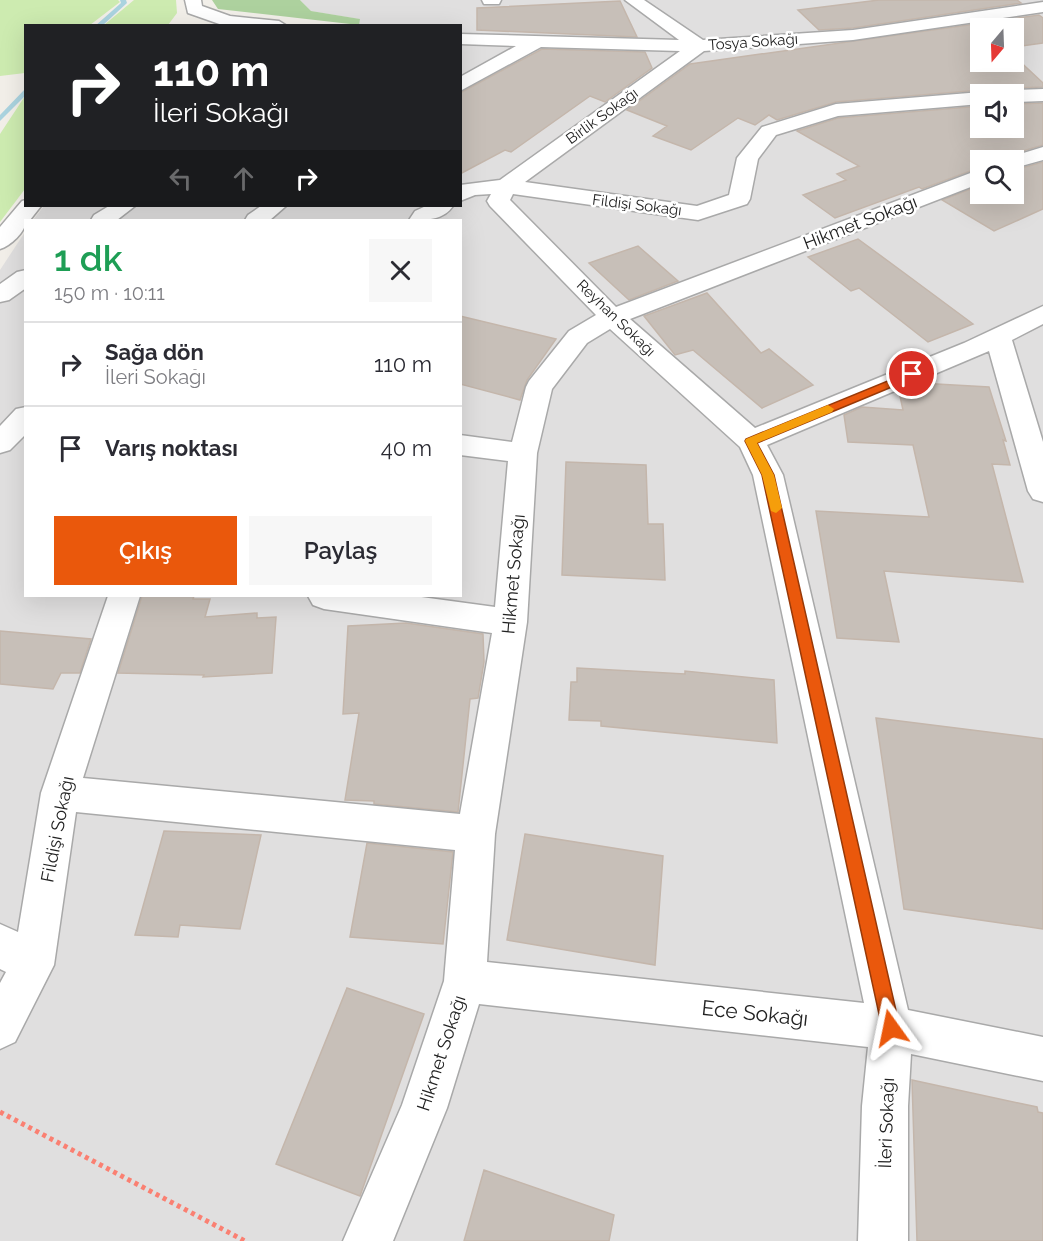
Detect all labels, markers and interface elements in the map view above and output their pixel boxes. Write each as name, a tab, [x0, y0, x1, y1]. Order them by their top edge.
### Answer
north arrow	[970, 18, 1024, 72]
map controls	[970, 18, 1024, 204]
street label: Tosya Sokağı	[707, 30, 799, 54]
text: 110 m	[153, 47, 269, 96]
icon: right	[54, 48, 132, 126]
street label: Birlik Sokağı	[563, 84, 641, 148]
button: sound	[970, 84, 1024, 138]
text: İleri Sokağı	[153, 97, 289, 128]
button: search	[970, 150, 1024, 204]
icon: left	[164, 162, 197, 195]
icon: ahead	[227, 162, 260, 195]
icon: right	[290, 162, 323, 195]
street label: Fildişi Sokağı	[591, 191, 683, 219]
street label: Hikmet Sokağı	[800, 191, 920, 253]
text: 1 dk	[54, 237, 123, 279]
button: close	[369, 239, 432, 302]
street label: Reyhan Sokağı	[573, 276, 659, 360]
text: 150 m · 10:11	[54, 281, 165, 305]
text: Sağa dön	[105, 339, 204, 365]
icon: right	[54, 348, 87, 381]
pin	[886, 348, 937, 399]
text: 110 m	[374, 351, 432, 377]
icon: arrive	[895, 357, 928, 390]
text: İleri Sokağı	[105, 365, 206, 389]
icon: arrive	[54, 432, 87, 465]
text: Varış noktası	[105, 435, 238, 461]
text: 40 m	[381, 435, 432, 461]
street label: Hikmet Sokağı	[497, 513, 529, 635]
button: Çıkış	[54, 516, 237, 585]
button: Paylaş	[249, 516, 432, 585]
street label: Fildişi Sokağı	[36, 774, 78, 884]
street label: Hikmet Sokağı	[412, 993, 470, 1113]
street label: Ece Sokağı	[701, 995, 809, 1031]
position arrow	[859, 996, 923, 1060]
street label: İleri Sokağı	[874, 1077, 898, 1169]

